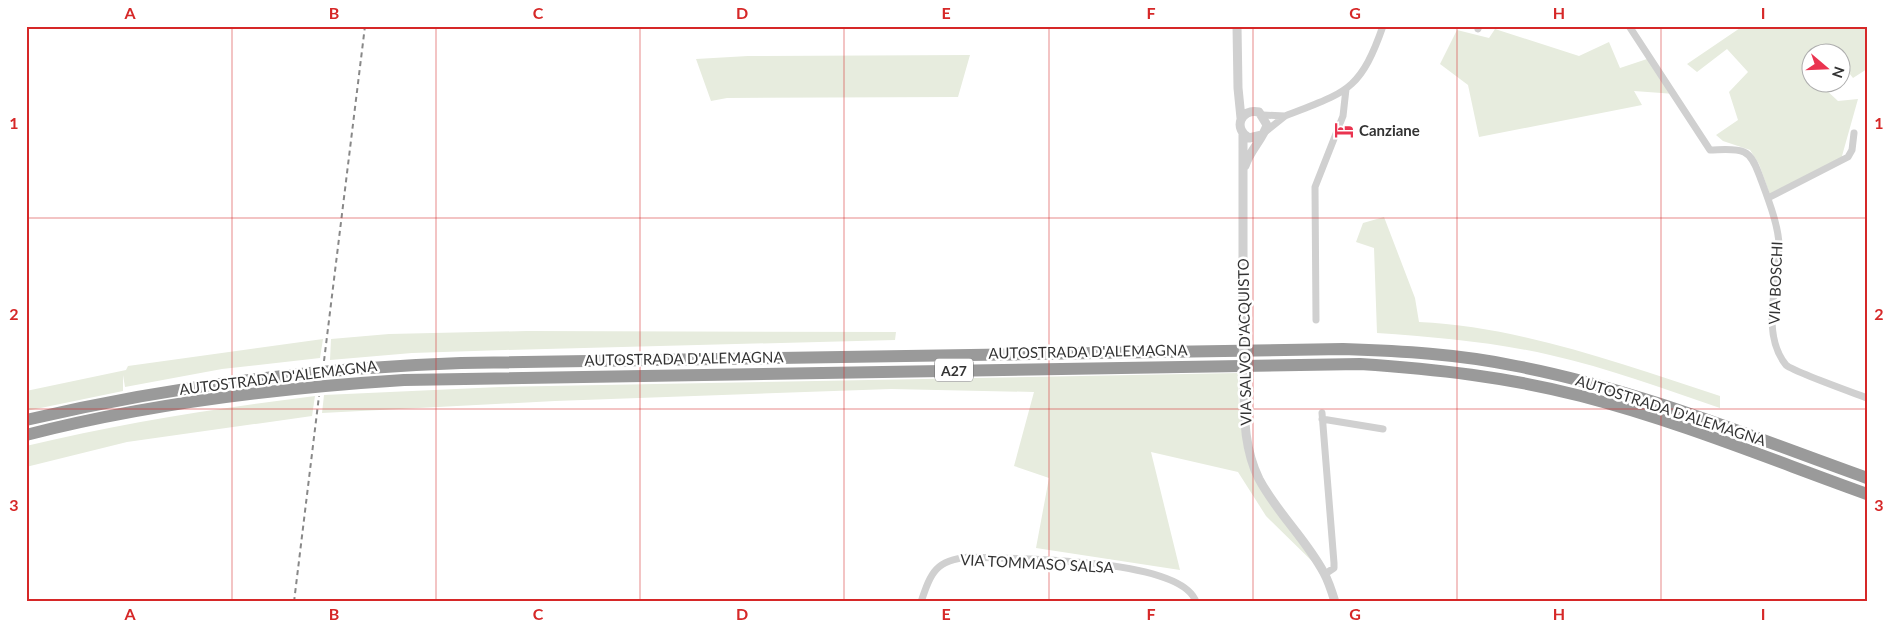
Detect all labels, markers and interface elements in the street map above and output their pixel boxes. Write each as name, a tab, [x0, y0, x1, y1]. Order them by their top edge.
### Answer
text: A	[123, 3, 136, 22]
text: B	[329, 3, 339, 22]
text: C	[533, 3, 544, 22]
text: D	[736, 3, 748, 22]
text: E	[941, 3, 951, 22]
text: F	[1146, 3, 1156, 22]
text: G	[1349, 3, 1361, 22]
text: H	[1553, 3, 1565, 22]
text: I	[1761, 3, 1765, 22]
north arrow	[1800, 42, 1850, 92]
text: N	[1829, 65, 1849, 80]
text: 1	[9, 113, 19, 132]
text: 1	[1874, 113, 1884, 132]
hotel icon: Canziane	[1333, 119, 1355, 141]
place label: Canziane	[1359, 121, 1420, 139]
street label: VIA BOSCHI	[1765, 241, 1785, 325]
street label: VIA SALVO D'ACQUISTO	[1234, 258, 1254, 426]
text: 2	[9, 304, 19, 323]
text: 2	[1874, 304, 1884, 323]
street label: AUTOSTRADA D'ALEMAGNA	[988, 340, 1188, 362]
street label: AUTOSTRADA D'ALEMAGNA	[584, 347, 784, 369]
street label: AUTOSTRADA D'ALEMAGNA	[178, 356, 379, 398]
road number: A27	[935, 358, 973, 382]
street label: AUTOSTRADA D'ALEMAGNA	[1574, 371, 1769, 450]
text: 3	[9, 495, 19, 514]
text: 3	[1874, 495, 1884, 514]
street label: VIA TOMMASO SALSA	[960, 550, 1115, 576]
text: A	[123, 604, 136, 623]
text: B	[329, 604, 339, 623]
text: C	[533, 604, 544, 623]
text: D	[736, 604, 748, 623]
text: E	[941, 604, 951, 623]
text: F	[1146, 604, 1156, 623]
text: G	[1349, 604, 1361, 623]
text: H	[1553, 604, 1565, 623]
text: I	[1761, 604, 1765, 623]

